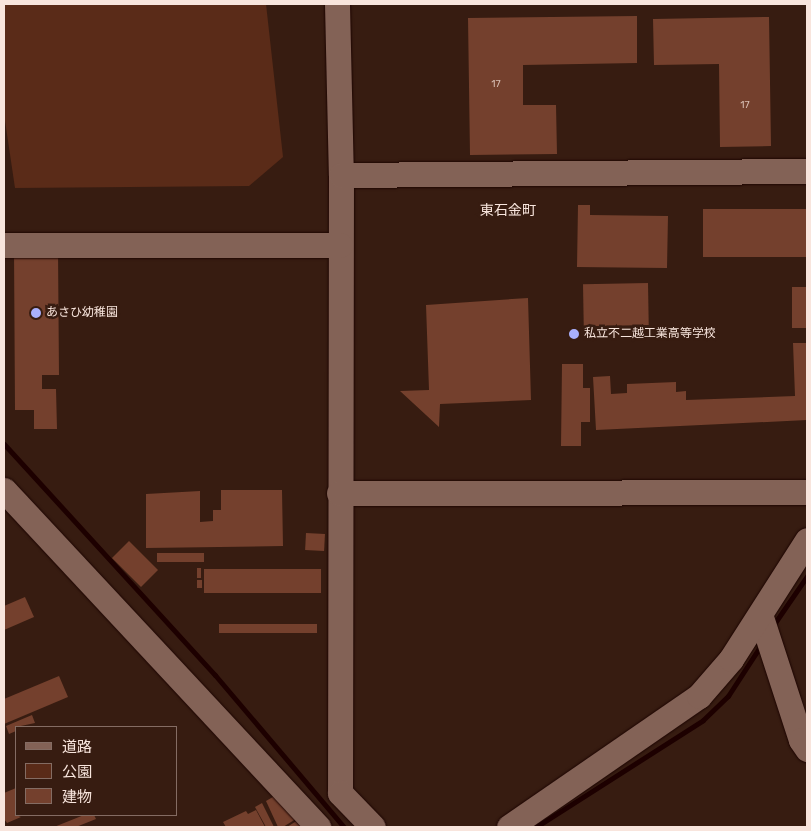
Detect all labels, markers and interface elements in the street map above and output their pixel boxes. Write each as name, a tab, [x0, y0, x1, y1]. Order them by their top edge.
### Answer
house number: 17	[491, 79, 501, 91]
house number: 17	[740, 100, 750, 112]
district label: 東石金町	[480, 203, 536, 219]
place label: あさひ幼稚園	[46, 306, 118, 320]
marker: あさひ幼稚園	[30, 307, 42, 319]
place label: 私立不二越工業高等学校	[584, 327, 716, 341]
marker: 私立不二越工業高等学校	[568, 328, 580, 340]
legend	[15, 726, 178, 816]
text: 道路	[62, 738, 92, 756]
text: 公園	[62, 763, 92, 781]
text: 建物	[62, 788, 92, 806]

